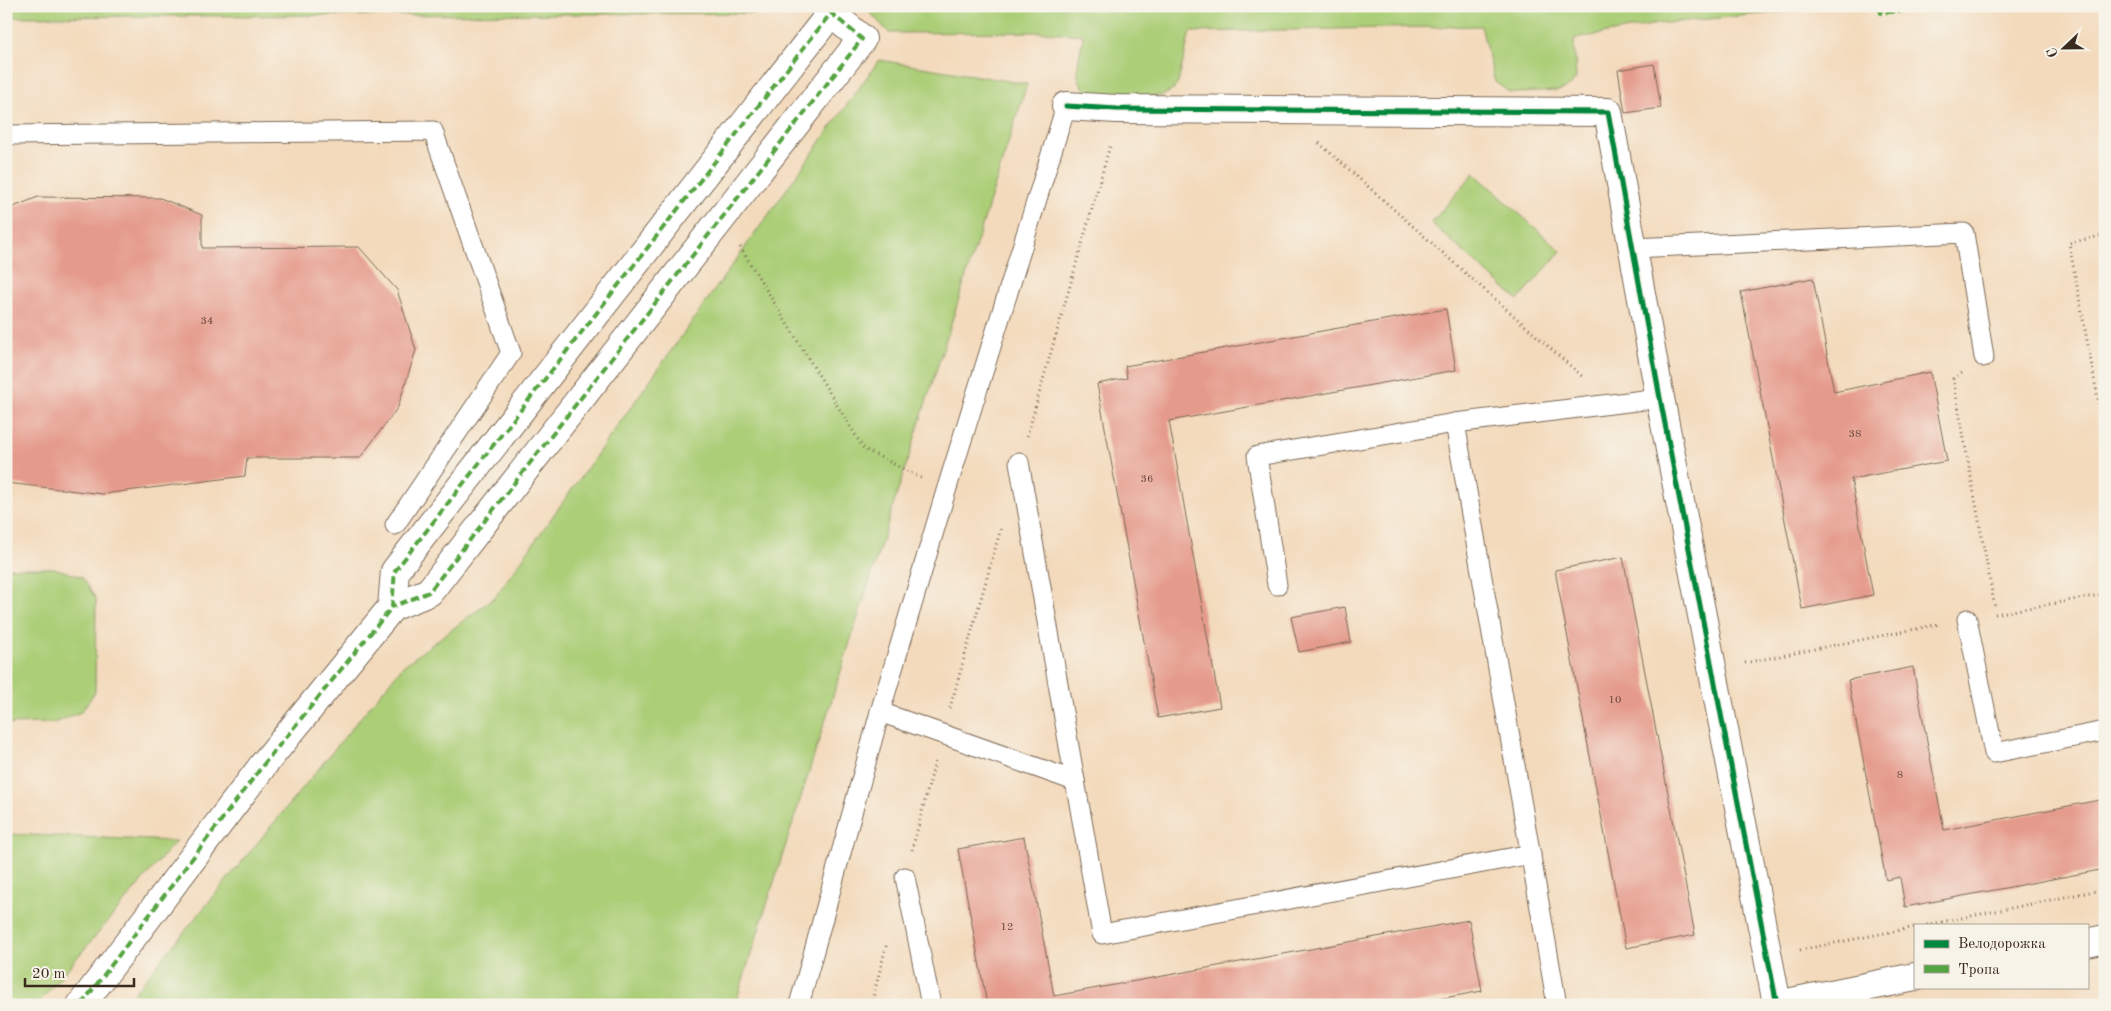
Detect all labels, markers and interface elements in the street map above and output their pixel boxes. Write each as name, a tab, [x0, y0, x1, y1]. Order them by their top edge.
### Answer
north arrow	[2038, 22, 2088, 72]
text: С	[2045, 46, 2061, 59]
house number: 34	[201, 316, 213, 327]
house number: 38	[1849, 429, 1861, 440]
house number: 36	[1141, 474, 1153, 485]
house number: 10	[1609, 695, 1621, 706]
house number: 8	[1897, 770, 1903, 781]
house number: 12	[1001, 922, 1013, 933]
legend	[1914, 924, 2088, 988]
text: Велодорожка	[1958, 937, 2046, 952]
scale bar	[25, 956, 134, 988]
text: Тропа	[1958, 963, 2000, 978]
text: 20 m	[32, 967, 66, 982]

